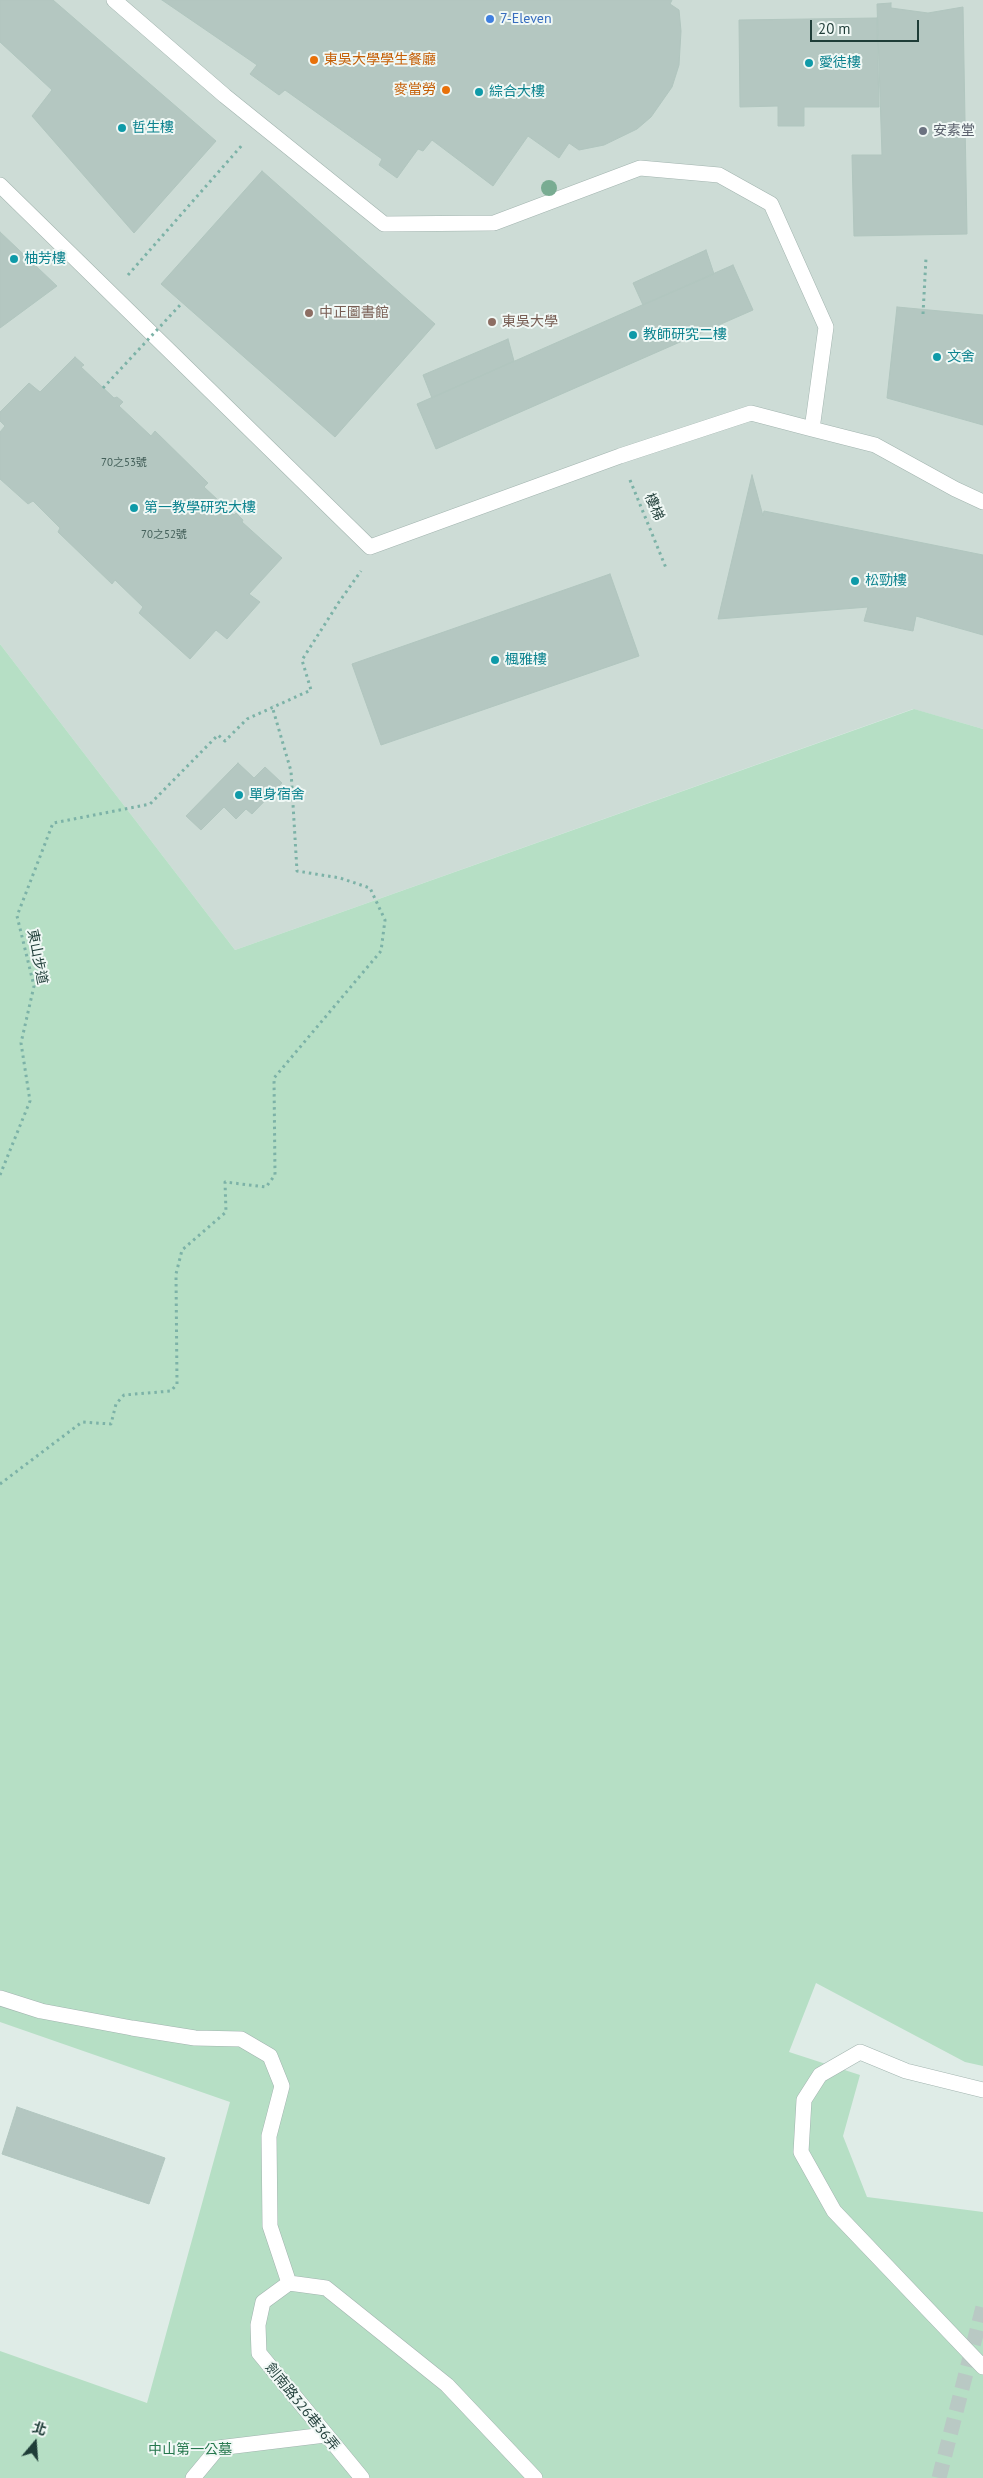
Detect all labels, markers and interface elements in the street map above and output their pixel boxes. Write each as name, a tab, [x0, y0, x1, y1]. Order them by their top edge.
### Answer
scale bar	[813, 10, 922, 42]
place label: 7-Eleven	[500, 11, 552, 27]
marker: 7-Eleven	[484, 13, 496, 25]
text: 20 m	[818, 19, 851, 38]
place label: 東吳大學學生餐廳	[324, 52, 436, 68]
marker: 東吳大學學生餐廳	[308, 54, 320, 66]
place label: 愛徒樓	[819, 55, 861, 71]
marker: 愛徒樓	[803, 57, 815, 69]
place label: 麥當勞	[394, 82, 436, 98]
marker: 麥當勞	[440, 84, 452, 96]
place label: 綜合大樓	[489, 84, 545, 100]
marker: 綜合大樓	[473, 86, 485, 98]
place label: 哲生樓	[132, 120, 174, 136]
marker: 哲生樓	[116, 122, 128, 134]
place label: 安素堂	[933, 123, 975, 139]
marker: 安素堂	[917, 125, 929, 137]
place label: 柚芳樓	[24, 251, 66, 267]
marker: 柚芳樓	[8, 253, 20, 265]
place label: 中正圖書館	[319, 305, 389, 321]
marker: 中正圖書館	[303, 307, 315, 319]
place label: 東吳大學	[502, 314, 558, 330]
marker: 東吳大學	[486, 316, 498, 328]
place label: 教師研究二樓	[643, 327, 727, 343]
marker: 教師研究二樓	[627, 329, 639, 341]
place label: 文舍	[947, 349, 975, 365]
marker: 文舍	[931, 351, 943, 363]
house number: 70之53號	[101, 456, 147, 470]
street label: 樓梯	[641, 491, 667, 523]
place label: 第一教學研究大樓	[144, 500, 256, 516]
marker: 第一教學研究大樓	[128, 502, 140, 514]
house number: 70之52號	[141, 528, 187, 542]
place label: 松勁樓	[865, 573, 907, 589]
marker: 松勁樓	[849, 575, 861, 587]
place label: 楓雅樓	[505, 652, 547, 668]
marker: 楓雅樓	[489, 654, 501, 666]
place label: 單身宿舍	[249, 787, 305, 803]
marker: 單身宿舍	[233, 789, 245, 801]
street label: 東山步道	[23, 928, 51, 986]
street label: 劍南路326巷36弄	[261, 2360, 343, 2454]
north arrow	[10, 2418, 60, 2468]
text: 北	[30, 2418, 49, 2439]
park label: 中山第一公墓	[148, 2442, 232, 2458]

